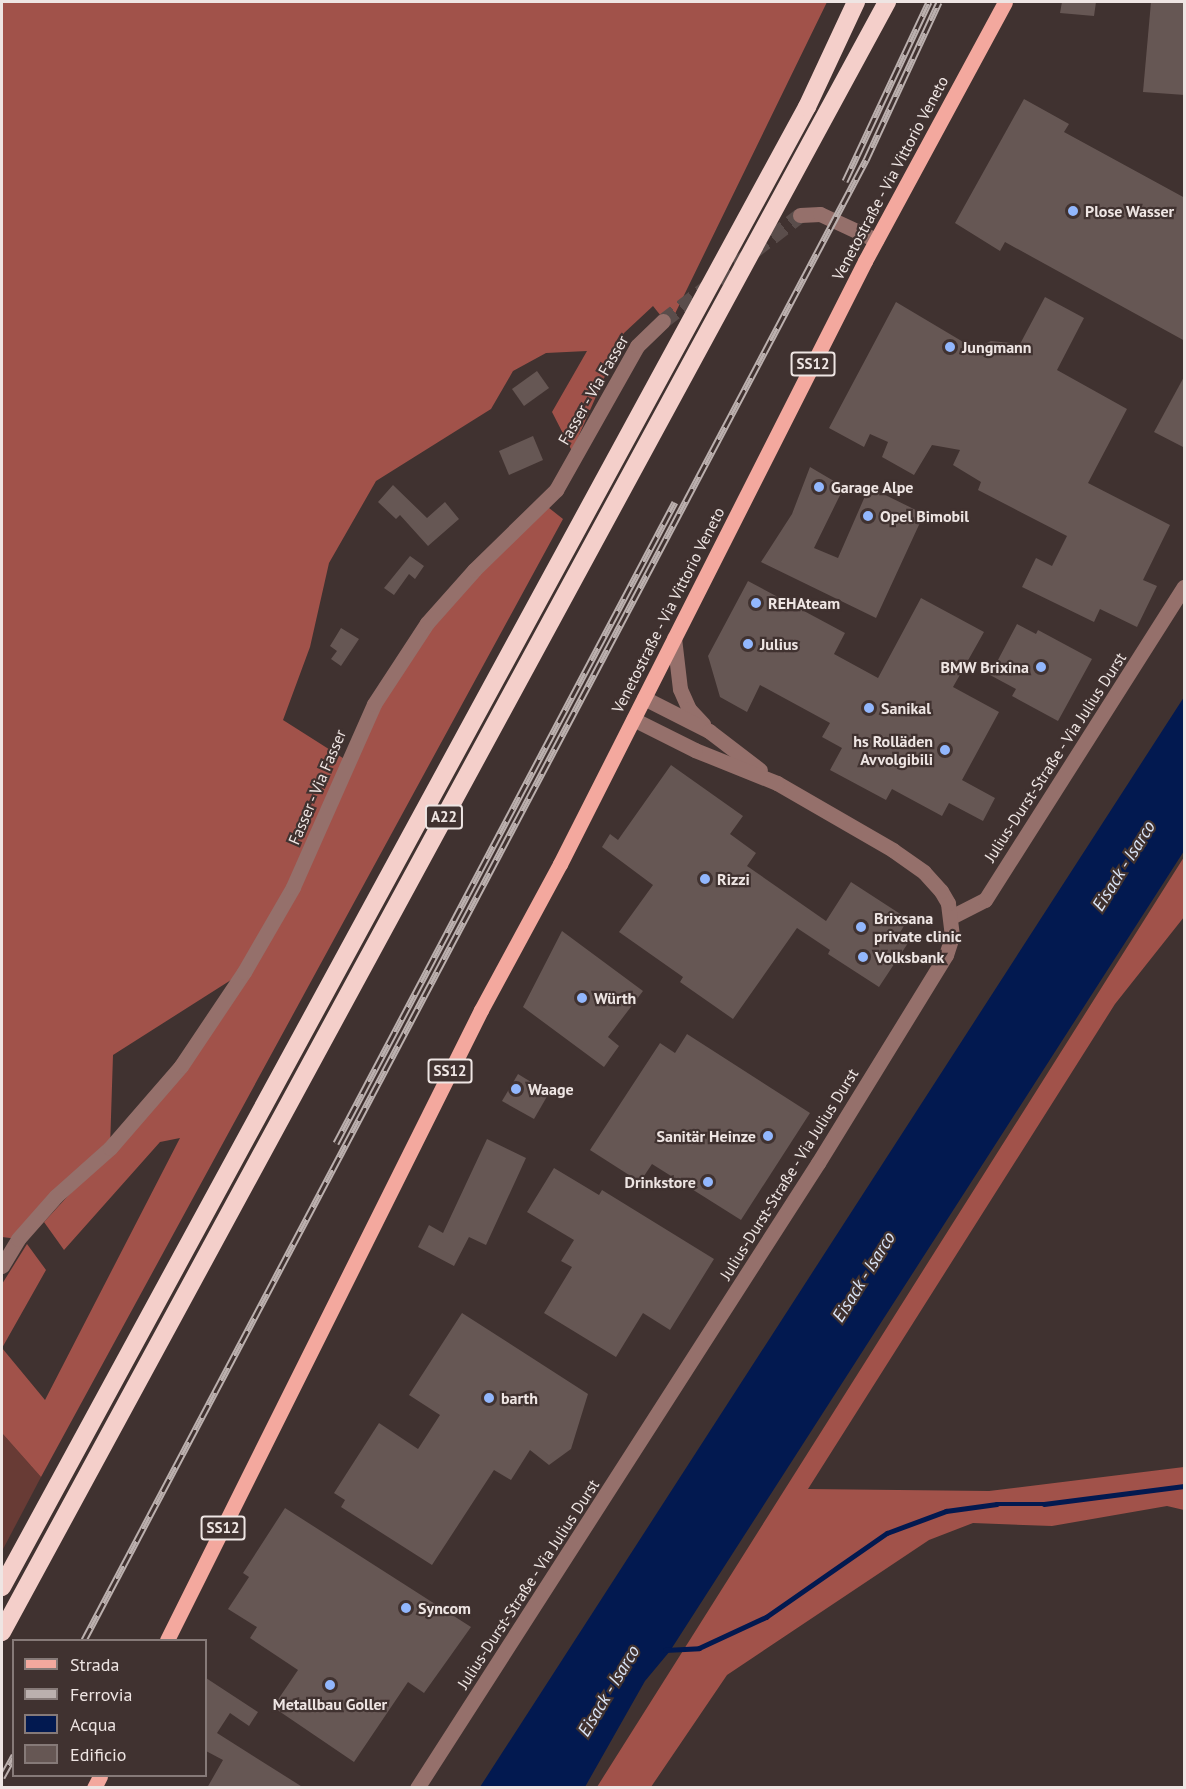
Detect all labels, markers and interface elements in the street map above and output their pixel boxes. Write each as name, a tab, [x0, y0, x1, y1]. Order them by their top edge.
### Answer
street label: Venetostraße - Via Vittorio Veneto	[827, 71, 953, 285]
place label: Plose Wasser	[1085, 201, 1175, 221]
marker: Plose Wasser	[1066, 204, 1080, 218]
street label: Fasser - Via Fasser	[553, 330, 633, 450]
place label: Jungmann	[962, 337, 1032, 357]
marker: Jungmann	[943, 340, 957, 354]
road number: SS12	[790, 352, 836, 376]
place label: Garage Alpe	[831, 477, 914, 497]
marker: Garage Alpe	[812, 480, 826, 494]
street label: Venetostraße - Via Vittorio Veneto	[607, 502, 729, 718]
place label: Opel Bimobil	[880, 506, 969, 526]
marker: Opel Bimobil	[861, 509, 875, 523]
place label: REHAteam	[768, 593, 840, 613]
marker: REHAteam	[749, 596, 763, 610]
place label: Julius	[760, 634, 798, 654]
marker: Julius	[741, 637, 755, 651]
street label: Julius-Durst-Straße - Via Julius Durst	[979, 648, 1131, 866]
place label: BMW Brixina	[940, 657, 1029, 677]
marker: BMW Brixina	[1034, 660, 1048, 674]
place label: Sanikal	[881, 698, 931, 718]
marker: Sanikal	[862, 701, 876, 715]
street label: Fasser - Via Fasser	[283, 725, 351, 849]
place label: hs Rolläden Avvolgibili	[853, 731, 933, 769]
marker: hs Rolläden Avvolgibili	[938, 743, 952, 757]
road number: A22	[424, 805, 464, 829]
water label: Eisack - Isarco	[1087, 816, 1161, 916]
place label: Rizzi	[717, 869, 750, 889]
marker: Rizzi	[698, 872, 712, 886]
place label: Brixsana private clinic	[874, 908, 962, 946]
marker: Brixsana private clinic	[852, 918, 870, 936]
place label: Volksbank	[875, 947, 944, 967]
marker: Volksbank	[856, 950, 870, 964]
place label: Würth	[594, 988, 636, 1008]
marker: Würth	[575, 991, 589, 1005]
road number: SS12	[428, 1059, 472, 1083]
street label: Julius-Durst-Straße - Via Julius Durst	[715, 1063, 863, 1285]
place label: Waage	[528, 1079, 574, 1099]
marker: Waage	[509, 1082, 523, 1096]
place label: Sanitär Heinze	[656, 1126, 756, 1146]
marker: Sanitär Heinze	[761, 1129, 775, 1143]
place label: Drinkstore	[625, 1172, 696, 1192]
marker: Drinkstore	[701, 1175, 715, 1189]
water label: Eisack - Isarco	[827, 1227, 901, 1327]
place label: barth	[501, 1388, 538, 1408]
marker: barth	[482, 1391, 496, 1405]
street label: Julius-Durst-Straße - Via Julius Durst	[452, 1475, 604, 1693]
road number: SS12	[200, 1516, 246, 1540]
place label: Syncom	[418, 1598, 471, 1618]
marker: Syncom	[399, 1601, 413, 1615]
legend	[12, 1639, 207, 1777]
water label: Eisack - Isarco	[573, 1641, 645, 1741]
text: Strada	[70, 1653, 119, 1676]
marker: Metallbau Goller	[323, 1678, 337, 1692]
text: Ferrovia	[70, 1683, 133, 1706]
place label: Metallbau Goller	[273, 1694, 387, 1714]
text: Acqua	[70, 1713, 116, 1736]
text: Edificio	[70, 1743, 126, 1766]

